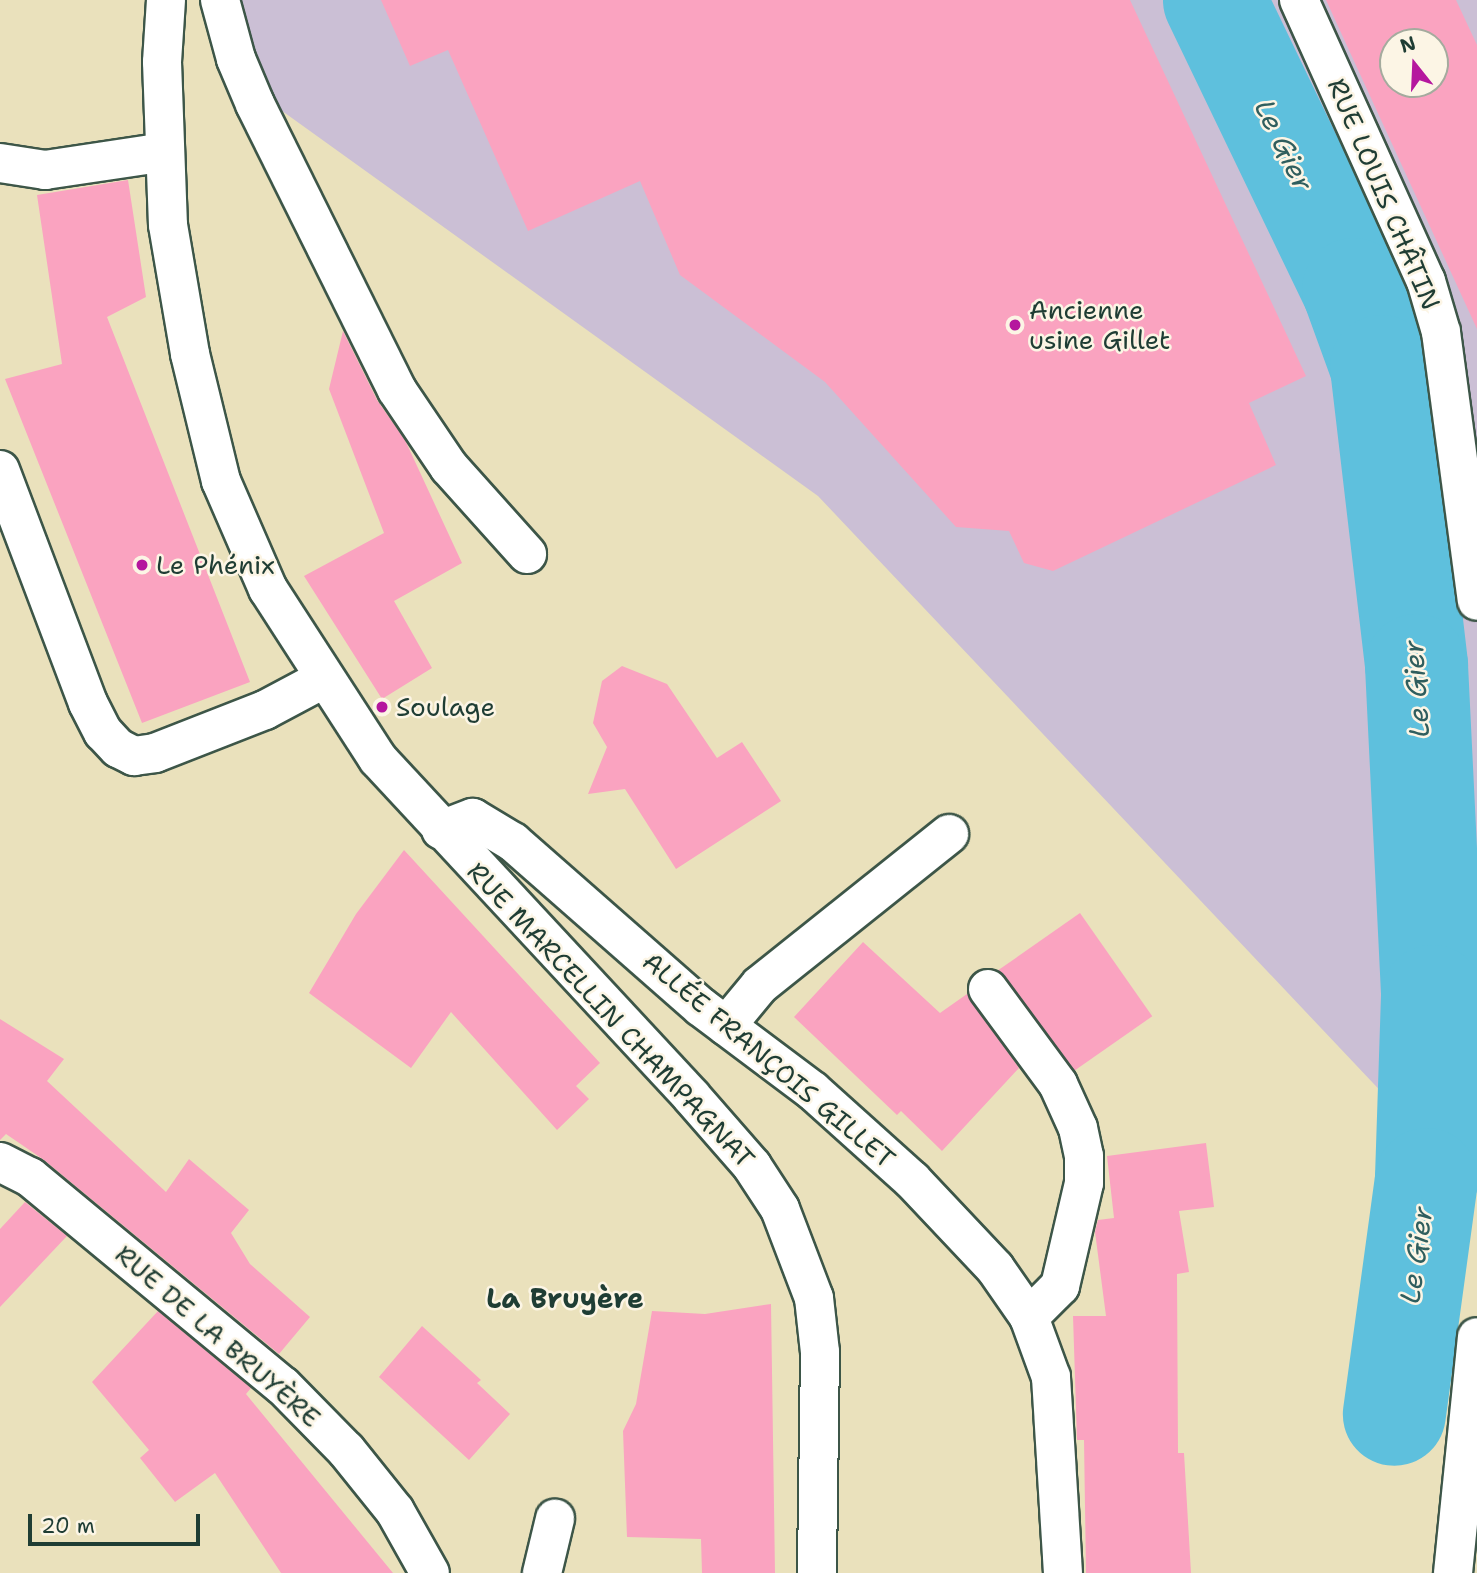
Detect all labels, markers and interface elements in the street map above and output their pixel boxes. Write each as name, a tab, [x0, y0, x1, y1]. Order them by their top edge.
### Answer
north arrow	[1379, 28, 1449, 98]
text: N	[1397, 30, 1419, 59]
street label: RUE LOUIS CHÂTIN	[1321, 74, 1447, 314]
water label: Le Gier	[1248, 94, 1320, 196]
place label: Ancienne usine Gillet	[1029, 294, 1170, 356]
marker: Ancienne usine Gillet	[1007, 317, 1023, 333]
place label: Le Phénix	[156, 549, 275, 581]
marker: Le Phénix	[134, 557, 150, 573]
water label: Le Gier	[1396, 639, 1436, 739]
place label: Soulage	[396, 691, 495, 723]
marker: Soulage	[374, 699, 390, 715]
street label: RUE MARCELLIN CHAMPAGNAT	[461, 856, 761, 1174]
street label: ALLÉE FRANÇOIS GILLET	[637, 945, 901, 1175]
water label: Le Gier	[1393, 1204, 1439, 1306]
street label: RUE DE LA BRUYÈRE	[109, 1238, 327, 1434]
district label: La Bruyère	[486, 1281, 644, 1315]
scale bar	[32, 1500, 203, 1544]
text: 20 m	[41, 1512, 95, 1540]

